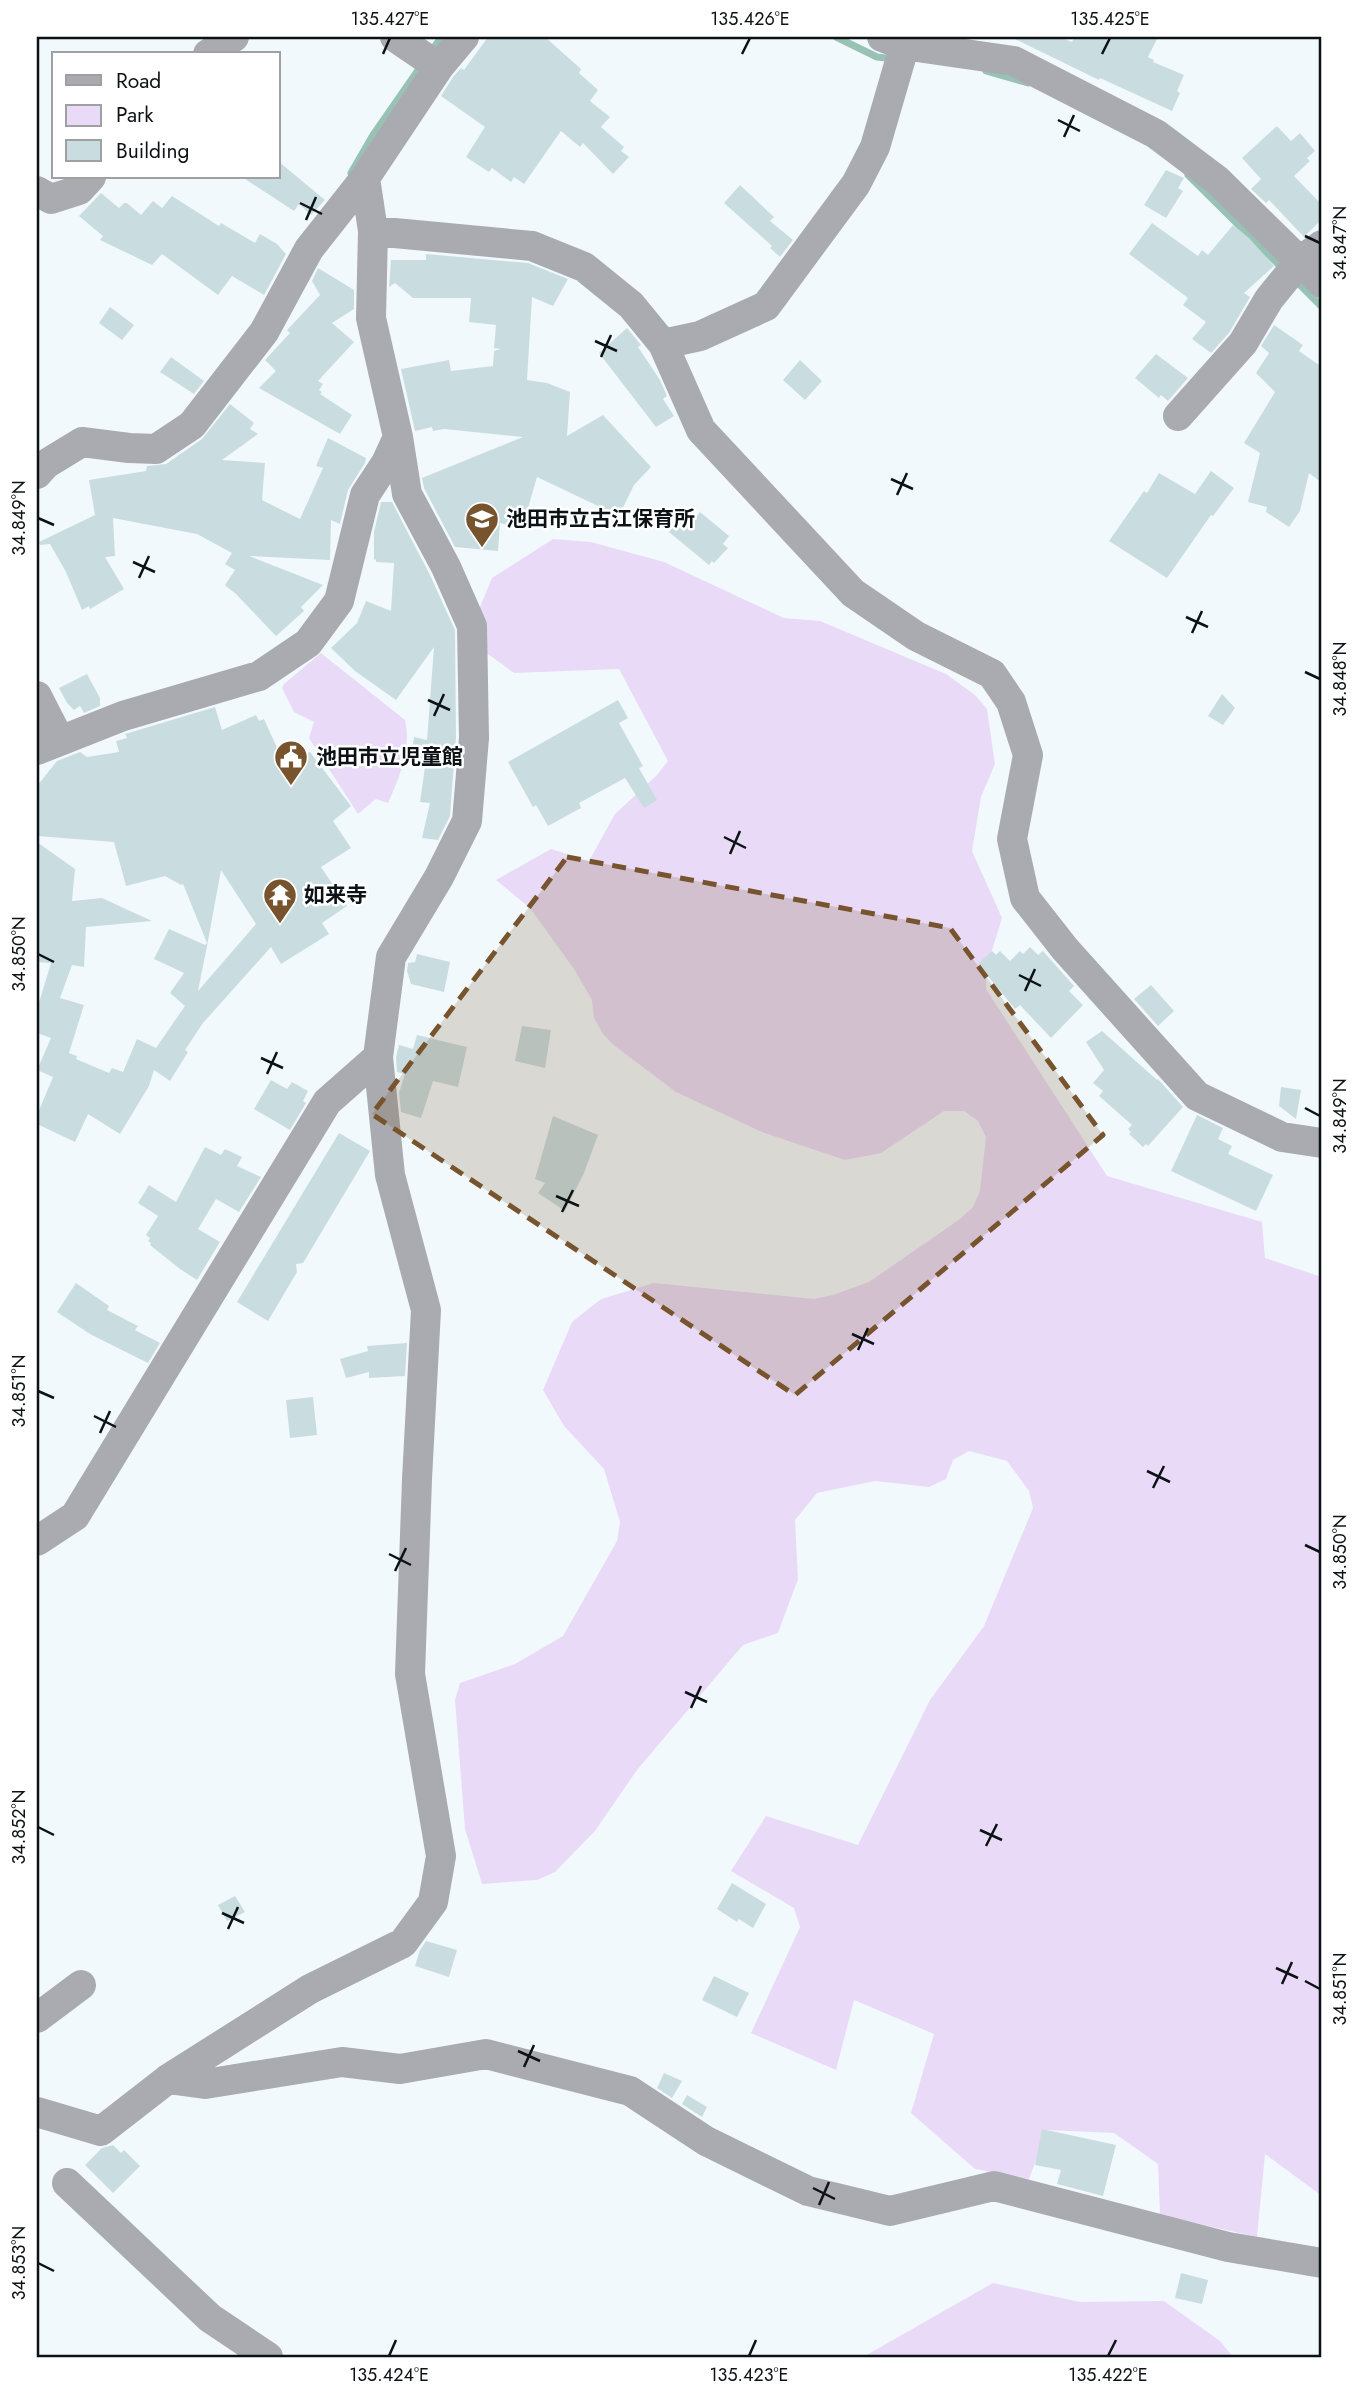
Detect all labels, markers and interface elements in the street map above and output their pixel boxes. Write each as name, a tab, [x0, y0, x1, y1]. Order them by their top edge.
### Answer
text: 135.427°E	[351, 6, 429, 32]
text: 135.426°E	[710, 6, 790, 32]
text: 135.425°E	[1070, 6, 1150, 32]
legend	[52, 52, 280, 178]
text: Road	[116, 66, 161, 96]
text: Park	[116, 100, 154, 130]
text: Building	[116, 136, 189, 166]
text: 34.847°N	[1327, 206, 1353, 280]
text: 34.849°N	[6, 480, 32, 556]
school or university icon: 池田市立古江保育所	[463, 500, 501, 549]
place label: 池田市立古江保育所	[506, 504, 695, 534]
text: 34.848°N	[1327, 642, 1353, 716]
public building icon: 池田市立児童館	[272, 738, 310, 787]
place label: 池田市立児童館	[316, 742, 463, 772]
temple icon: 如来寺	[261, 876, 299, 925]
place label: 如来寺	[304, 880, 367, 910]
text: 34.850°N	[6, 916, 32, 992]
text: 34.849°N	[1327, 1078, 1353, 1154]
text: 34.851°N	[6, 1355, 32, 1427]
text: 34.850°N	[1327, 1514, 1353, 1590]
text: 34.852°N	[6, 1790, 32, 1864]
text: 34.851°N	[1327, 1953, 1353, 2025]
text: 34.853°N	[6, 2226, 32, 2300]
text: 135.424°E	[349, 2362, 429, 2388]
text: 135.423°E	[710, 2362, 788, 2388]
text: 135.422°E	[1068, 2362, 1148, 2388]

